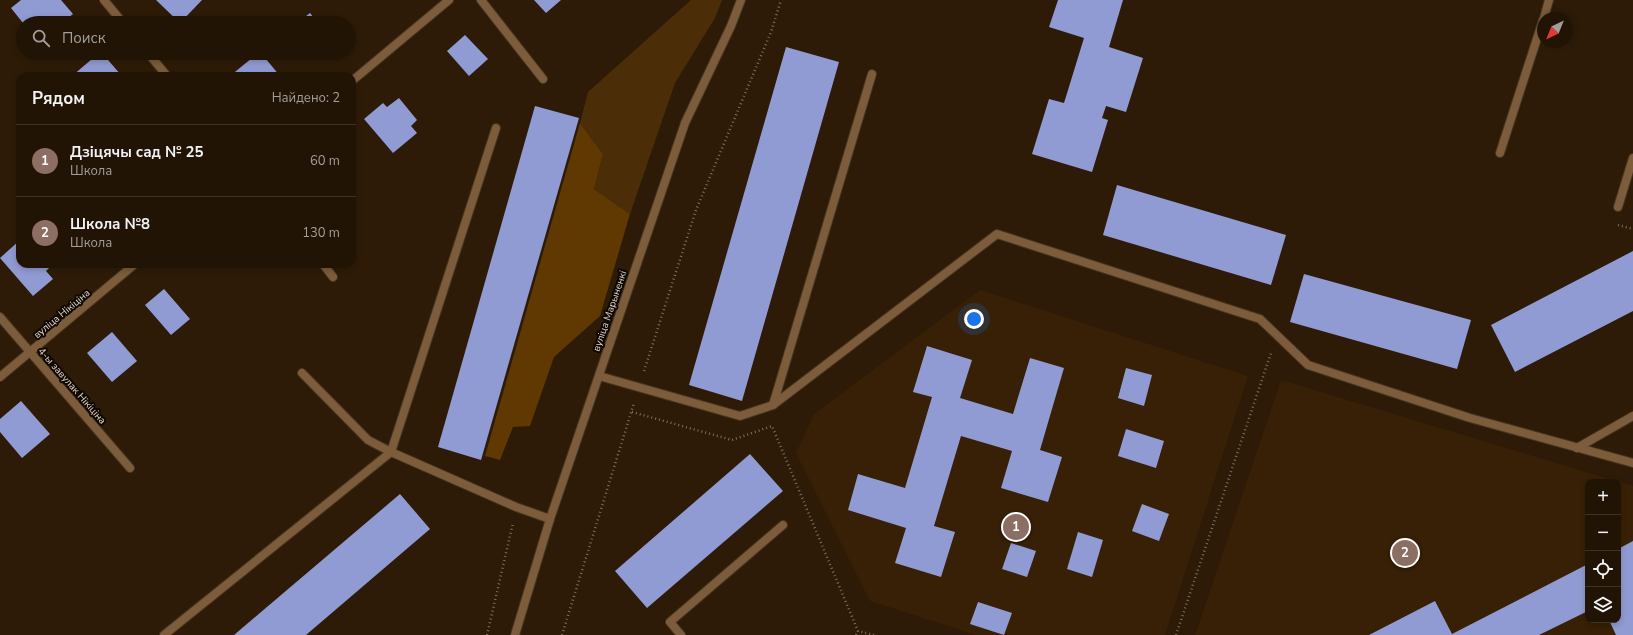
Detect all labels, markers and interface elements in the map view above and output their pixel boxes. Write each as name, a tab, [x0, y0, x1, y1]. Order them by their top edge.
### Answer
north arrow	[1537, 12, 1573, 48]
search box	[16, 16, 356, 60]
icon: search	[30, 27, 52, 49]
text: Поиск	[62, 28, 106, 48]
text: Рядом	[32, 87, 85, 110]
text: Найдено: 2	[272, 89, 340, 107]
text: Дзіцячы сад № 25	[70, 142, 204, 162]
text: 1	[41, 152, 49, 170]
text: 60 m	[310, 152, 340, 170]
text: Школа	[70, 162, 112, 180]
text: Школа №8	[70, 214, 150, 234]
text: 2	[41, 224, 49, 242]
text: 130 m	[302, 224, 340, 242]
text: Школа	[70, 234, 112, 252]
street label: вуліца Марыненкі	[590, 269, 630, 353]
street label: вуліца Нікіціна	[31, 286, 93, 342]
your location	[964, 309, 984, 329]
street label: 4-ы завулак Нікіціна	[35, 345, 109, 427]
map controls	[1585, 479, 1621, 623]
button: +	[1585, 479, 1621, 515]
pin: 1	[1003, 512, 1029, 542]
button: −	[1585, 515, 1621, 551]
pin: 2	[1392, 538, 1418, 568]
button: locate	[1585, 551, 1621, 587]
button: layers	[1585, 587, 1621, 623]

